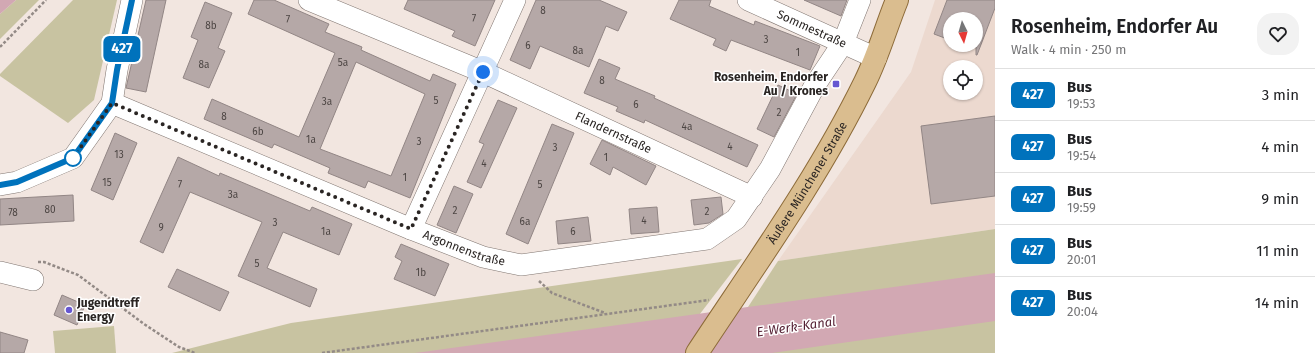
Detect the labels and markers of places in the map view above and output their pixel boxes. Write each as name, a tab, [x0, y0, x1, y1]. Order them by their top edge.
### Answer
place label: Rosenheim, Endorfer Au / Krones	[714, 70, 828, 98]
marker: Rosenheim, Endorfer Au / Krones	[831, 79, 841, 89]
unlabelled marker	[64, 149, 82, 167]
place label: Jugendtreff Energy	[76, 296, 141, 324]
marker: Jugendtreff Energy	[64, 305, 74, 315]

